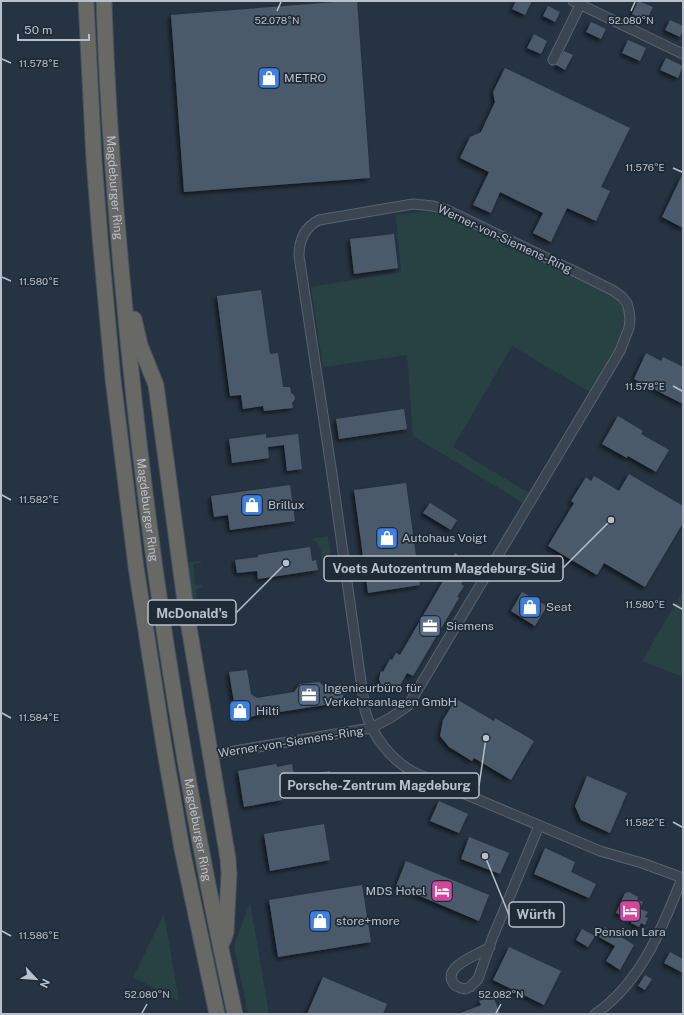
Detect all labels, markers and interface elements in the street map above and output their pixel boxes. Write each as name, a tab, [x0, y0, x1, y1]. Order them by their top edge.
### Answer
text: 52.078°N	[254, 14, 300, 26]
text: 52.080°N	[608, 14, 654, 26]
scale bar	[18, 16, 89, 42]
text: 50 m	[24, 23, 52, 37]
text: 11.578°E	[19, 57, 59, 69]
shop icon: METRO	[256, 65, 282, 91]
place label: METRO	[284, 71, 326, 85]
street label: Magdeburger Ring	[104, 135, 126, 240]
text: 11.576°E	[625, 161, 665, 173]
street label: Werner-von-Siemens-Ring	[435, 202, 575, 276]
text: 11.580°E	[19, 275, 59, 287]
text: 11.578°E	[625, 380, 665, 392]
street label: Magdeburger Ring	[134, 457, 161, 563]
shop icon: Brillux	[239, 492, 265, 518]
text: 11.582°E	[19, 493, 59, 505]
place label: Brillux	[268, 498, 305, 512]
shop icon: Autohaus Voigt	[374, 525, 400, 551]
place label: Autohaus Voigt	[402, 531, 488, 545]
callout: Voets Autozentrum Magdeburg-Süd	[324, 556, 563, 581]
text: Voets Autozentrum Magdeburg-Süd	[332, 561, 556, 576]
shop icon: Seat	[517, 594, 543, 620]
text: 11.580°E	[625, 598, 665, 610]
callout: McDonald's	[148, 600, 236, 625]
place label: Seat	[546, 600, 572, 614]
text: McDonald's	[156, 606, 228, 621]
office icon: Siemens	[417, 613, 443, 639]
place label: Siemens	[446, 619, 494, 633]
place label: Ingenieurbüro für Verkehrsanlagen GmbH	[324, 681, 457, 709]
office icon: Ingenieurbüro für Verkehrsanlagen GmbH	[296, 682, 322, 708]
shop icon: Hilti	[227, 698, 253, 724]
place label: Hilti	[256, 704, 279, 718]
text: 11.584°E	[19, 711, 59, 723]
street label: Werner-von-Siemens-Ring	[217, 724, 365, 760]
callout: Porsche-Zentrum Magdeburg	[280, 773, 479, 798]
street label: Magdeburger Ring	[181, 777, 214, 883]
text: Porsche-Zentrum Magdeburg	[287, 778, 471, 793]
text: 11.582°E	[625, 816, 665, 828]
hotel icon: MDS Hotel	[429, 878, 455, 904]
place label: MDS Hotel	[366, 884, 426, 898]
hotel icon: Pension Lara	[617, 898, 643, 924]
callout: Würth	[509, 902, 564, 927]
text: Würth	[517, 907, 555, 922]
shop icon: store+more	[307, 908, 333, 934]
place label: store+more	[336, 914, 400, 928]
place label: Pension Lara	[594, 925, 666, 939]
text: 11.586°E	[19, 929, 59, 941]
north arrow	[16, 959, 56, 999]
text: N	[38, 977, 52, 990]
text: 52.080°N	[124, 988, 170, 1000]
text: 52.082°N	[478, 988, 524, 1000]

